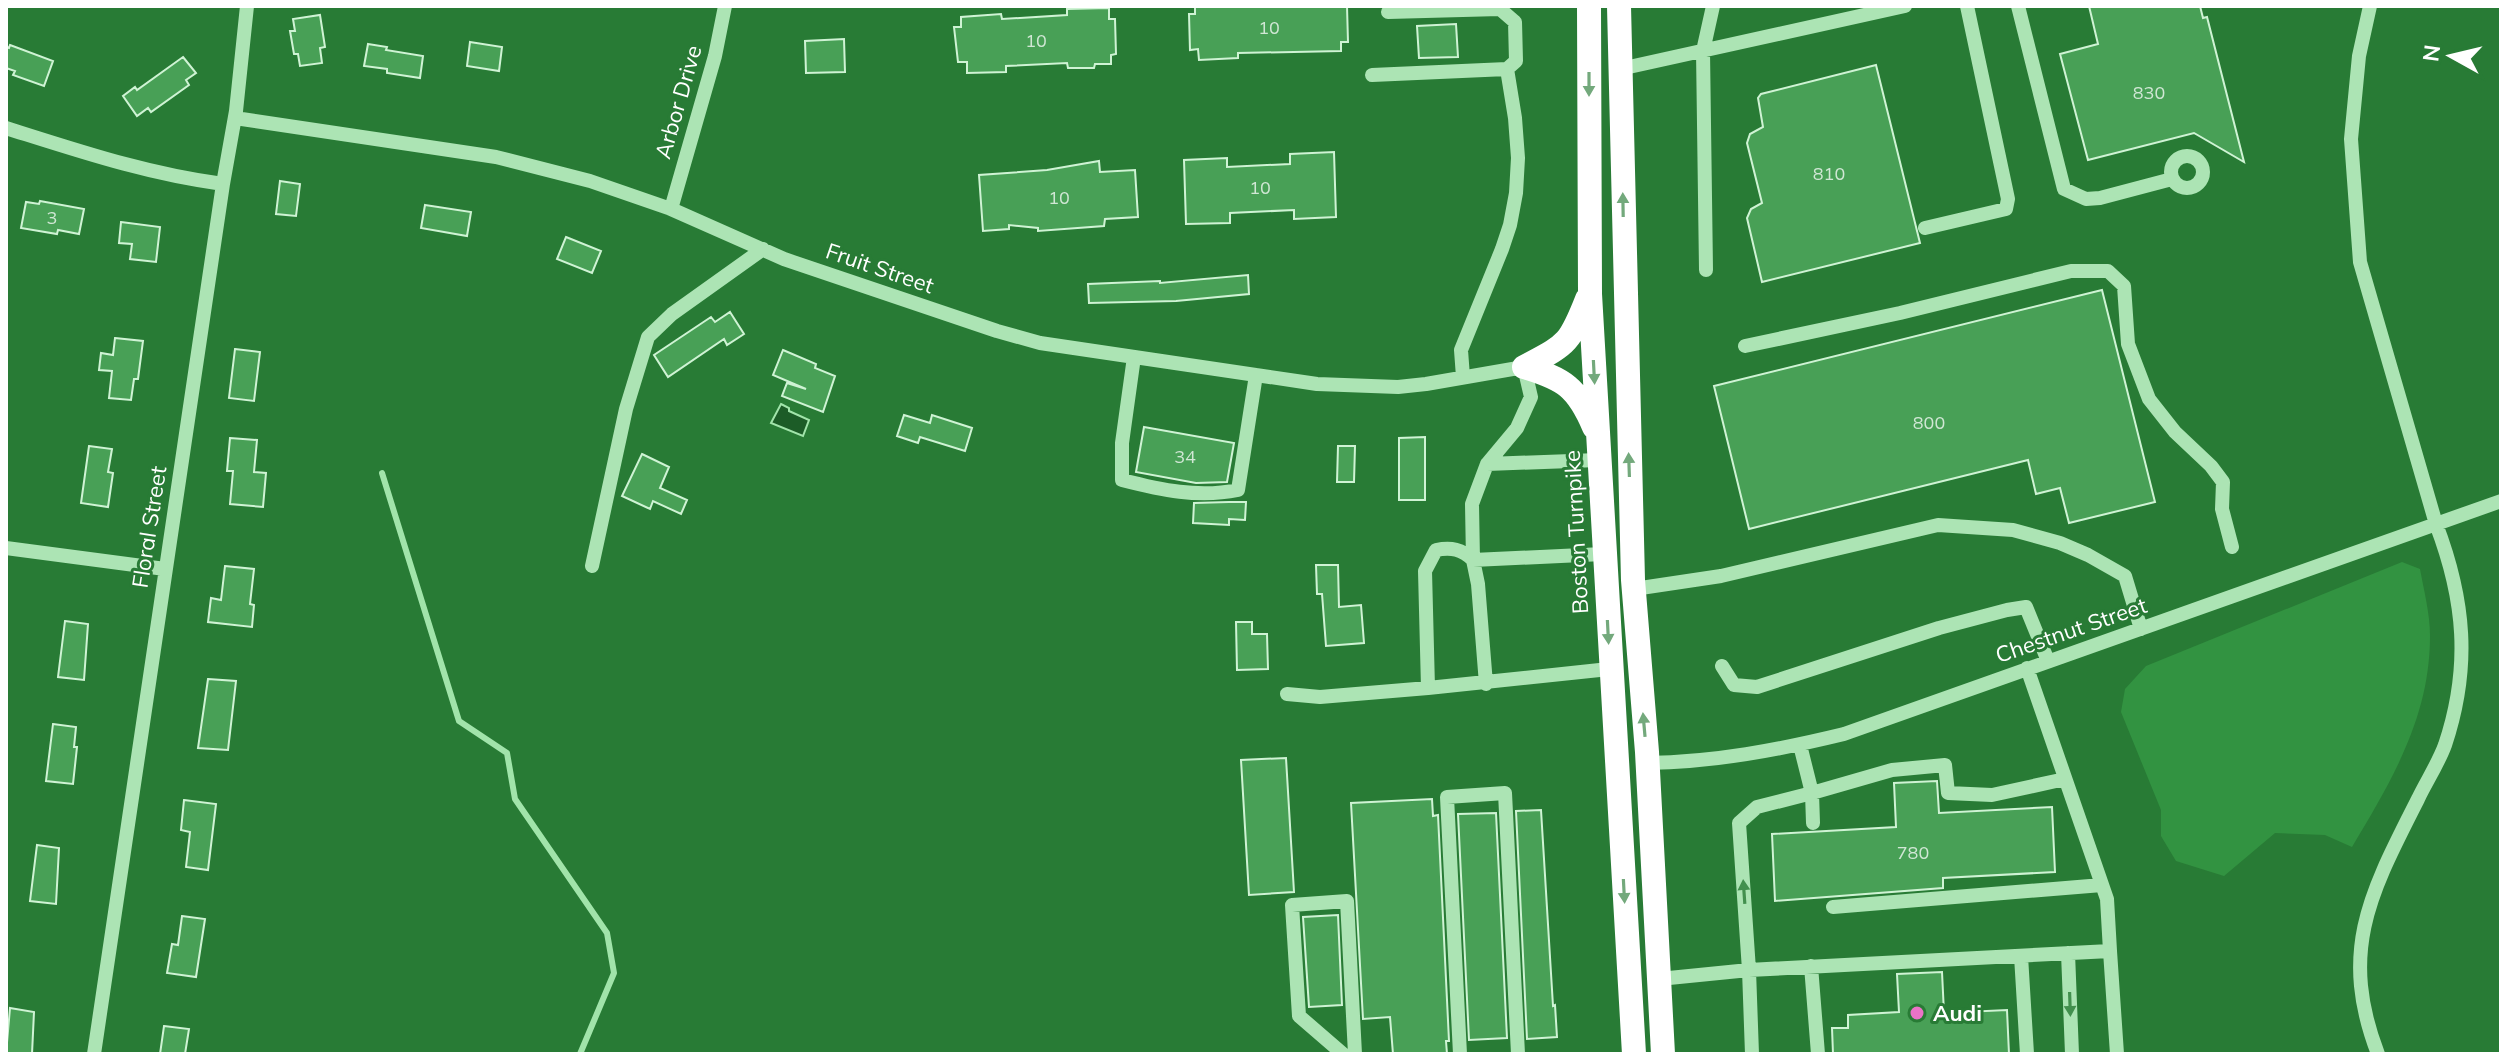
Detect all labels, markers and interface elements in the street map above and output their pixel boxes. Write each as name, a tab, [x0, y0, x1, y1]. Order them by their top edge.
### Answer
house number: 10	[1258, 16, 1280, 39]
north arrow	[2411, 16, 2491, 96]
house number: 10	[1025, 29, 1047, 52]
street label: Arbor Drive	[648, 42, 708, 162]
text: N	[2416, 43, 2446, 63]
one-way arrow	[1583, 72, 1595, 97]
house number: 830	[2133, 81, 2165, 104]
house number: 810	[1813, 162, 1845, 185]
house number: 10	[1249, 176, 1271, 199]
house number: 10	[1048, 186, 1070, 209]
one-way arrow	[1616, 192, 1629, 217]
house number: 3	[47, 206, 57, 229]
street label: Fruit Street	[822, 236, 938, 300]
one-way arrow	[1587, 360, 1600, 385]
house number: 800	[1913, 411, 1945, 434]
house number: 34	[1174, 445, 1196, 468]
street label: Boston Turnpike	[1558, 449, 1594, 615]
one-way arrow	[1623, 452, 1636, 477]
street label: Floral Street	[126, 464, 172, 590]
street label: Chestnut Street	[1992, 591, 2151, 669]
one-way arrow	[1601, 620, 1614, 645]
one-way arrow	[1638, 712, 1651, 737]
house number: 780	[1897, 841, 1929, 864]
one-way arrow	[1618, 879, 1631, 904]
one-way arrow	[1737, 879, 1750, 904]
one-way arrow	[2064, 992, 2077, 1017]
place label: Audi	[1933, 999, 1982, 1027]
marker: Audi	[1908, 1004, 1926, 1022]

